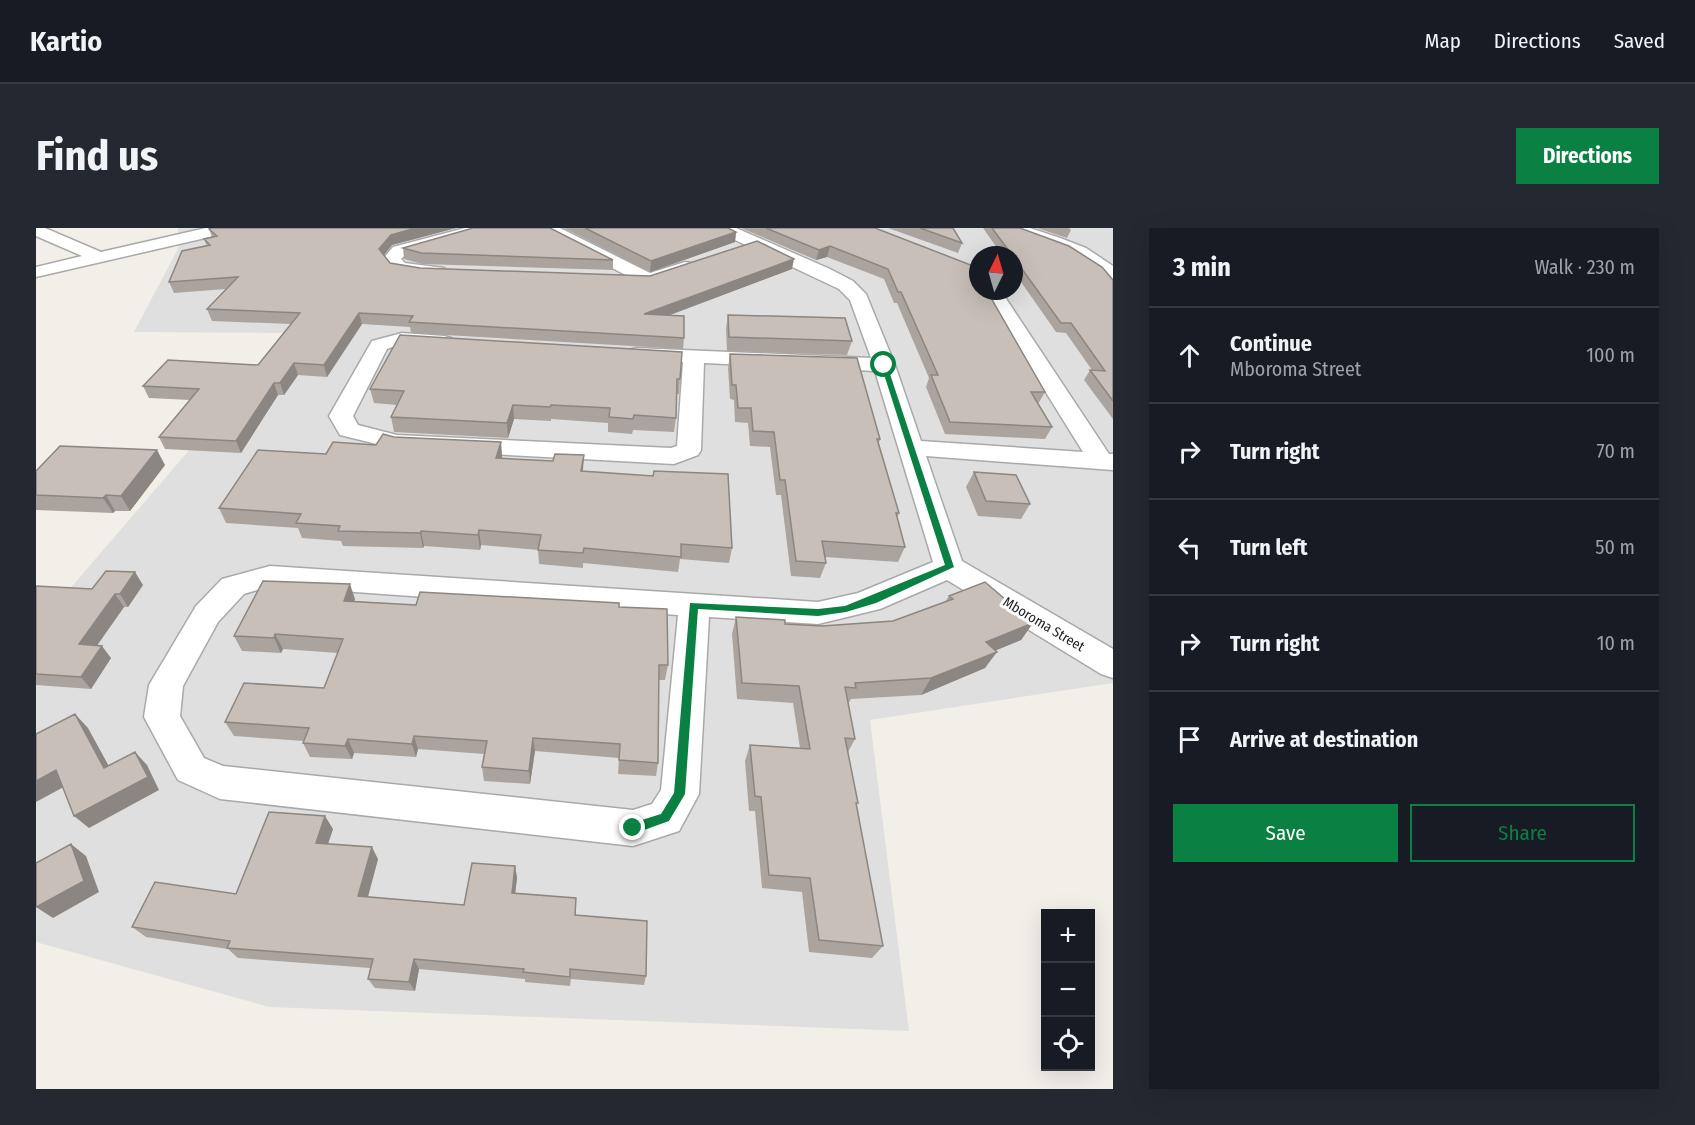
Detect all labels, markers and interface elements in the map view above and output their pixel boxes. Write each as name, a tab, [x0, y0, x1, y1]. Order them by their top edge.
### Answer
text: Kartio	[30, 25, 102, 58]
text: Map	[1424, 28, 1461, 54]
text: Directions	[1494, 28, 1581, 54]
text: Saved	[1614, 28, 1665, 54]
button: Directions	[1516, 128, 1659, 184]
text: Find us	[36, 131, 158, 181]
north arrow	[969, 246, 1023, 300]
text: 3 min	[1173, 252, 1231, 283]
text: Walk · 230 m	[1534, 255, 1635, 279]
text: Continue	[1230, 330, 1312, 357]
icon: ahead	[1173, 339, 1206, 372]
text: 100 m	[1586, 343, 1635, 367]
route start	[870, 351, 896, 377]
text: Mboroma Street	[1230, 357, 1361, 381]
icon: right	[1173, 435, 1206, 468]
text: Turn right	[1230, 438, 1319, 465]
text: 70 m	[1597, 439, 1635, 463]
icon: left	[1173, 531, 1206, 564]
text: Turn left	[1230, 534, 1308, 561]
text: 50 m	[1595, 535, 1635, 559]
street label: Mboroma Street	[1000, 593, 1088, 656]
icon: right	[1173, 627, 1206, 660]
text: Turn right	[1230, 630, 1319, 657]
text: 10 m	[1597, 631, 1635, 655]
icon: arrive	[1173, 723, 1206, 756]
text: Arrive at destination	[1230, 726, 1418, 753]
button: Save	[1173, 804, 1398, 862]
button: Share	[1410, 804, 1635, 862]
route end	[619, 814, 645, 840]
map controls	[1041, 909, 1095, 1071]
button: +	[1041, 909, 1095, 963]
button: −	[1041, 963, 1095, 1017]
button: locate	[1041, 1017, 1095, 1071]

